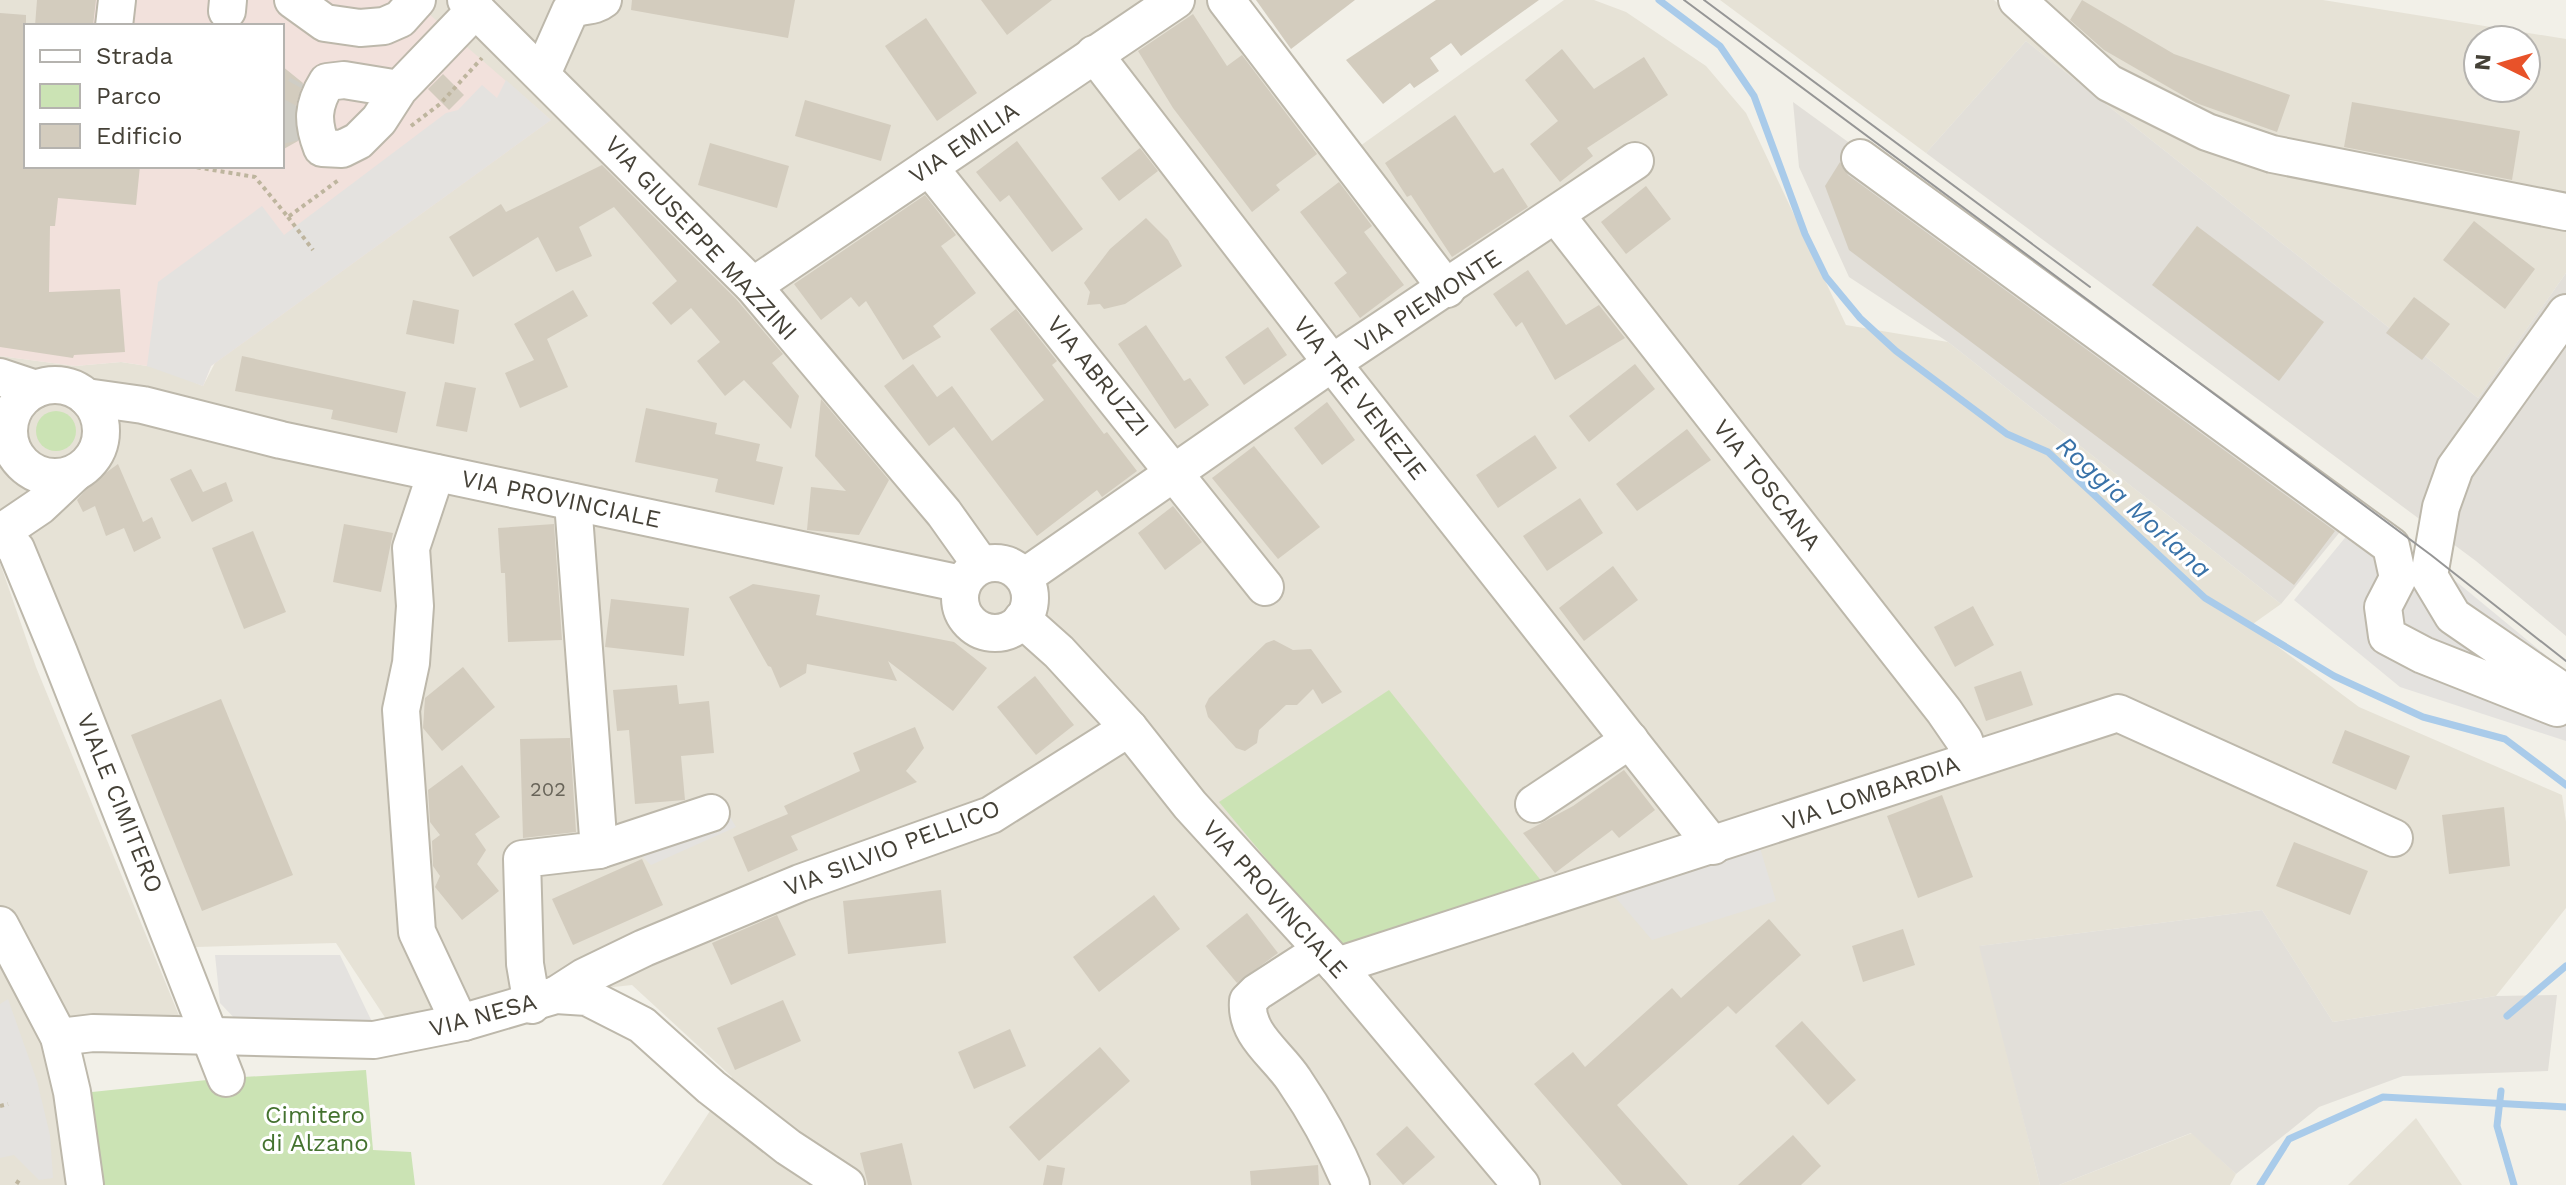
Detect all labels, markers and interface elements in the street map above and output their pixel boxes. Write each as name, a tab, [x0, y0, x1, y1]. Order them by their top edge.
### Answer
legend	[24, 24, 284, 168]
north arrow	[2462, 24, 2542, 104]
text: Strada	[96, 42, 173, 70]
text: N	[2469, 53, 2496, 72]
text: Parco	[96, 82, 161, 110]
street label: VIA EMILIA	[904, 96, 1024, 190]
text: Edificio	[96, 122, 182, 150]
street label: VIA GIUSEPPE MAZZINI	[599, 130, 803, 346]
street label: VIA PIEMONTE	[1350, 243, 1506, 359]
street label: VIA ABRUZZI	[1041, 310, 1155, 442]
street label: VIA TRE VENEZIE	[1288, 311, 1432, 485]
street label: VIA TOSCANA	[1707, 414, 1827, 556]
water label: Roggia Morlana	[2051, 430, 2217, 584]
street label: VIA PROVINCIALE	[459, 464, 663, 534]
street label: VIALE CIMITERO	[71, 709, 169, 897]
street label: VIA LOMBARDIA	[1779, 750, 1963, 836]
house number: 202	[530, 777, 566, 801]
street label: VIA SILVIO PELLICO	[780, 794, 1004, 902]
street label: VIA PROVINCIALE	[1197, 814, 1353, 984]
street label: VIA NESA	[426, 987, 540, 1043]
park label: Cimitero di Alzano	[261, 1101, 369, 1157]

